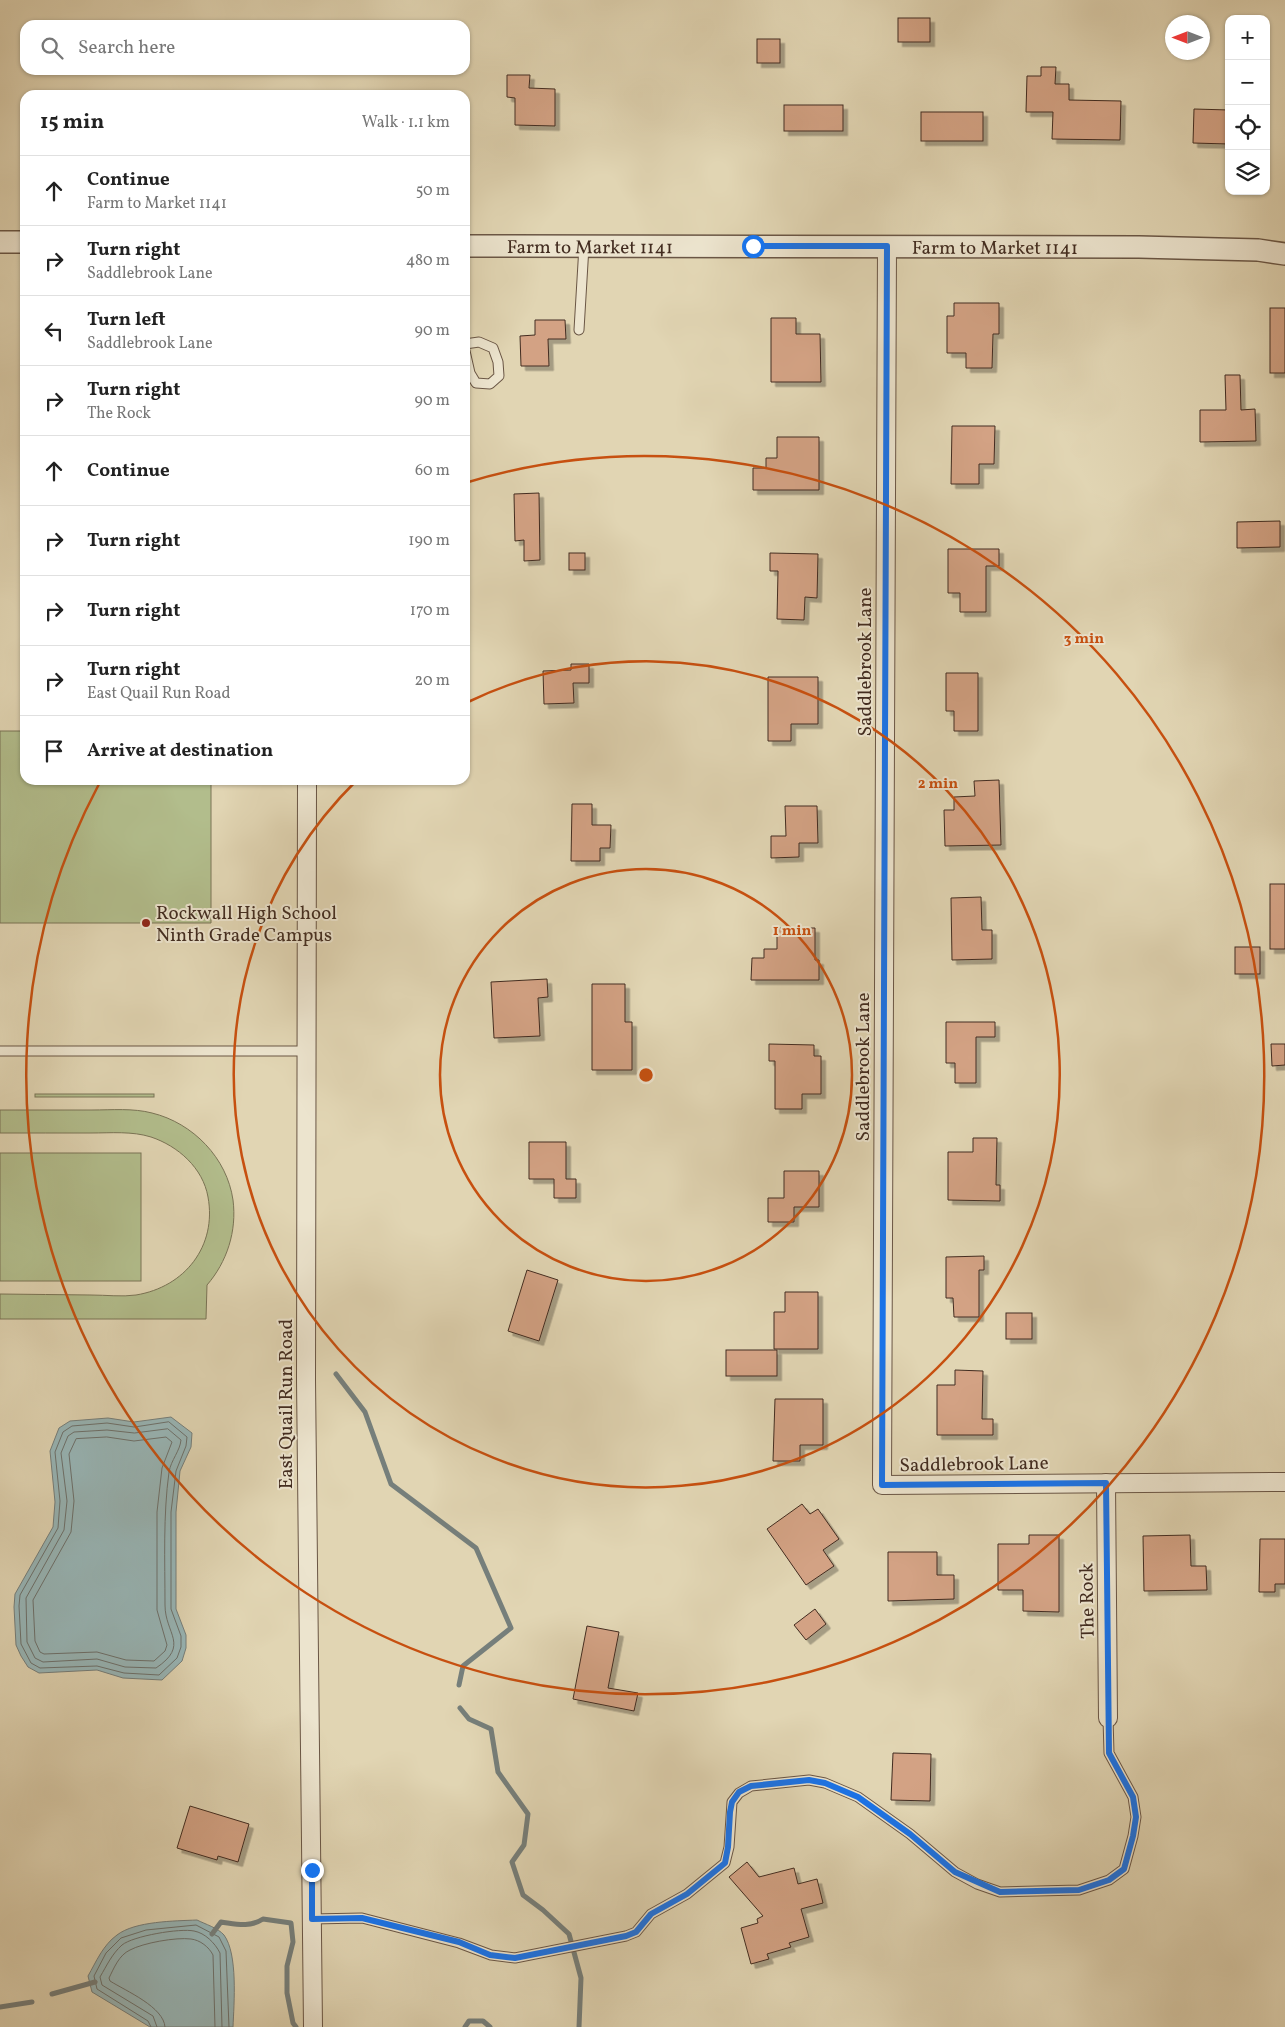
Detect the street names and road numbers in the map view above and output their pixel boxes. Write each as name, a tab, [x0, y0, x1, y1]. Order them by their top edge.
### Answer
street label: Farm to Market 1141	[507, 235, 673, 261]
street label: Farm to Market 1141	[912, 236, 1078, 262]
street label: Saddlebrook Lane	[853, 587, 879, 737]
street label: Saddlebrook Lane	[851, 992, 877, 1142]
street label: East Quail Run Road	[274, 1319, 300, 1489]
street label: Saddlebrook Lane	[899, 1451, 1049, 1479]
street label: The Rock	[1074, 1563, 1102, 1639]

